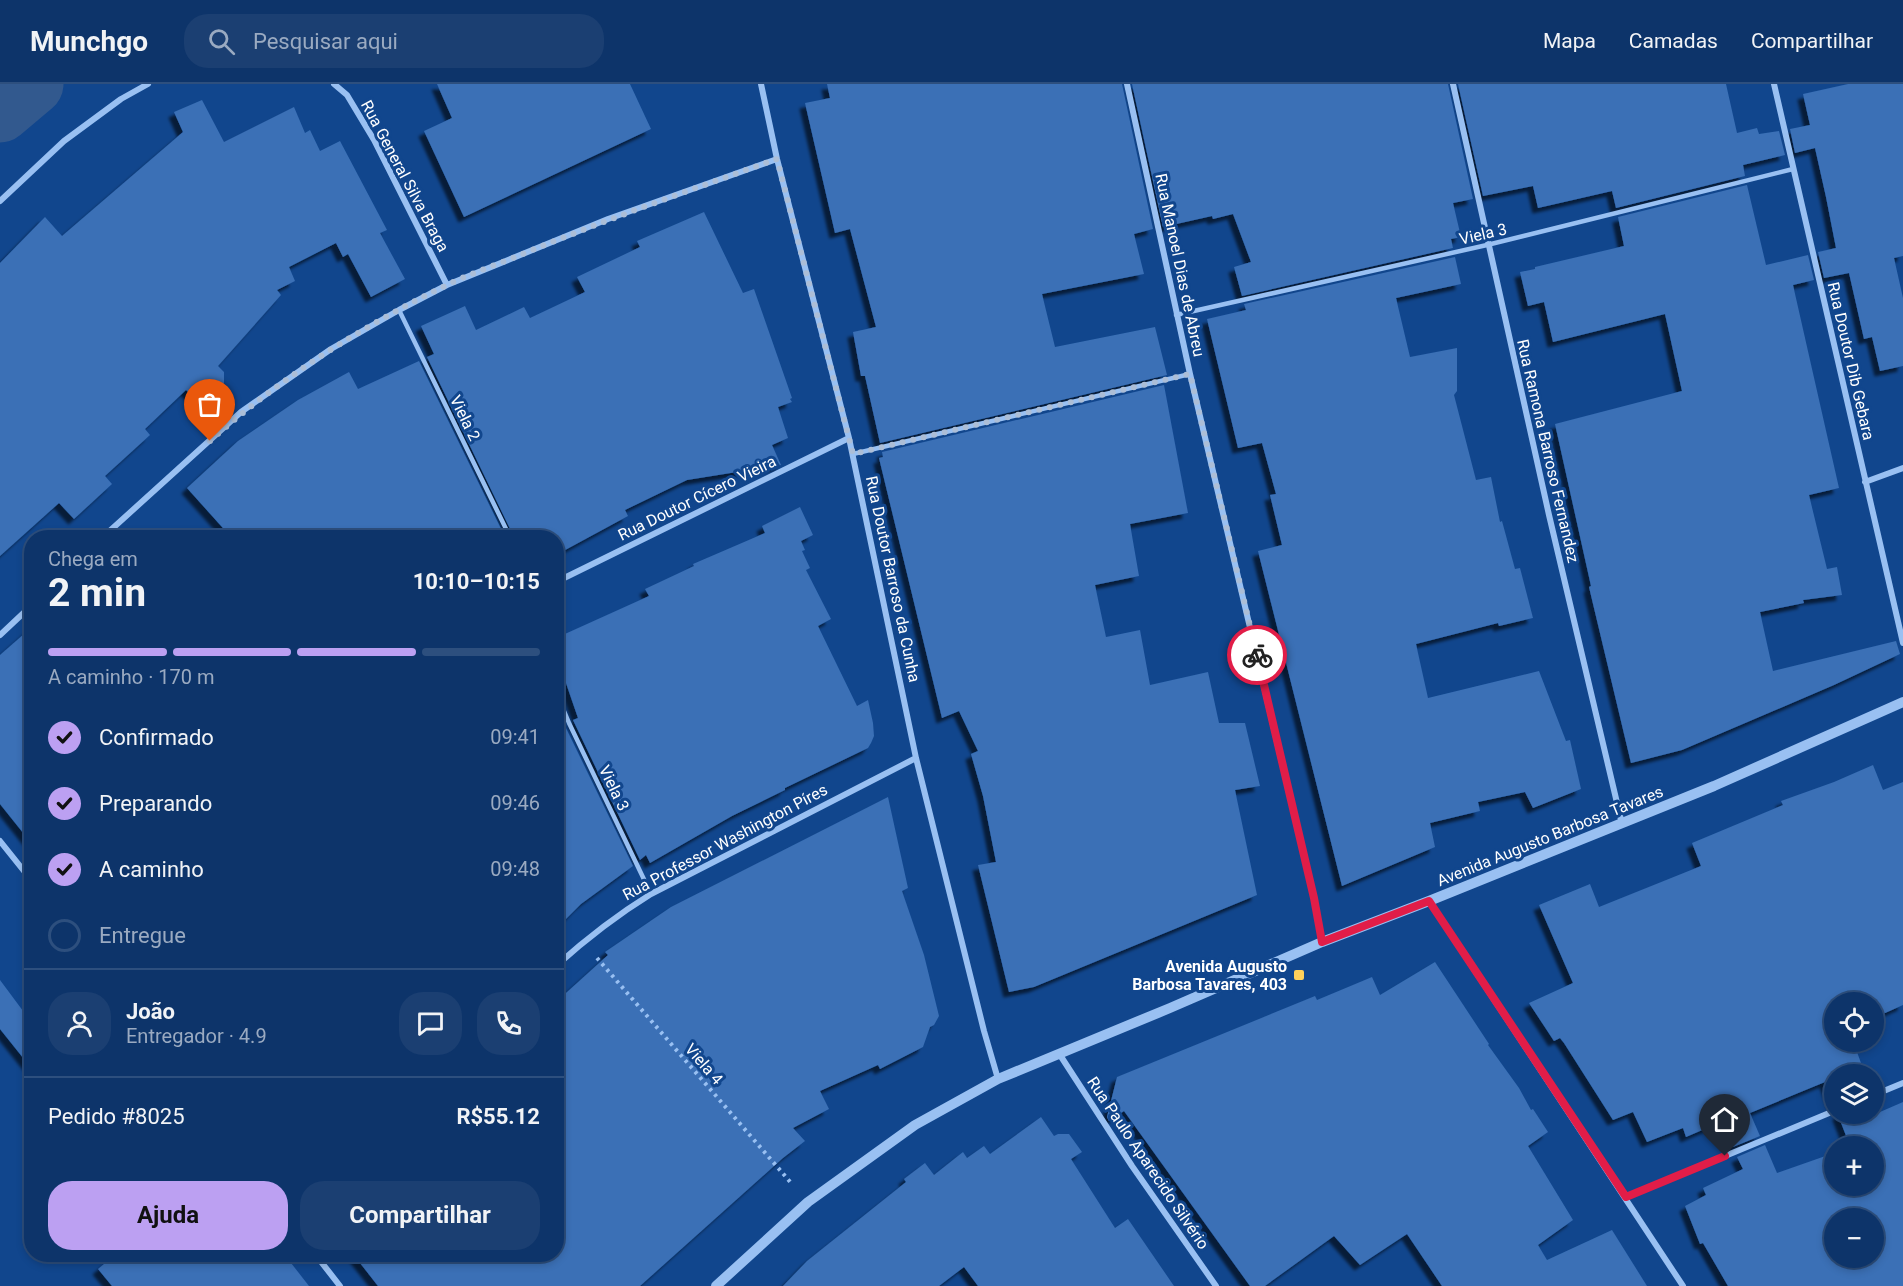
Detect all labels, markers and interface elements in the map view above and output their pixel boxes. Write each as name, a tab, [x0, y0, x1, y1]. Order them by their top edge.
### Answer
search box	[184, 14, 604, 68]
text: Munchgo	[30, 25, 148, 58]
icon: search	[205, 25, 238, 58]
text: Pesquisar aqui	[253, 29, 398, 54]
text: Mapa	[1543, 29, 1596, 53]
text: Camadas	[1629, 29, 1718, 53]
text: Compartilhar	[1751, 29, 1873, 53]
street label: Rua General Silva Braga	[357, 97, 453, 255]
street label: Rua Manoel Dias de Abreu	[1151, 172, 1209, 358]
street label: Viela 3	[1457, 219, 1509, 249]
street label: Rua Doutor Dib Gebara	[1824, 280, 1878, 442]
street label: Rua Ramona Barroso Fernandez	[1513, 337, 1583, 565]
pin	[184, 379, 235, 441]
icon: bag	[193, 388, 226, 421]
street label: Viela 2	[446, 392, 484, 444]
street label: Rua Doutor Cícero Vieira	[615, 451, 779, 545]
street label: Rua Doutor Barroso da Cunha	[862, 474, 924, 684]
text: Chega em	[48, 547, 138, 571]
text: 10:10–10:15	[413, 569, 540, 594]
text: 2 min	[48, 570, 146, 616]
courier	[1227, 625, 1287, 685]
icon: bike	[1241, 639, 1274, 672]
text: A caminho · 170 m	[48, 665, 215, 689]
icon: check	[48, 721, 81, 754]
text: Confirmado	[99, 725, 214, 750]
text: 09:41	[490, 725, 540, 749]
street label: Viela 3	[595, 762, 633, 814]
street label: Rua Professor Washington Píres	[619, 780, 831, 904]
street label: Avenida Augusto Barbosa Tavares	[1434, 782, 1666, 890]
icon: check	[48, 787, 81, 820]
text: Preparando	[99, 791, 212, 816]
text: 09:46	[490, 791, 540, 815]
icon: check	[48, 853, 81, 886]
text: A caminho	[99, 857, 204, 882]
text: 09:48	[490, 857, 540, 881]
text: Entregue	[99, 923, 186, 948]
place label: Avenida Augusto Barbosa Tavares, 403	[1132, 957, 1287, 994]
marker: Avenida Augusto Barbosa Tavares, 403	[1292, 968, 1306, 982]
button: person	[48, 992, 111, 1055]
button: chat	[399, 992, 462, 1055]
button: phone	[477, 992, 540, 1055]
map controls	[1824, 992, 1884, 1268]
button: locate	[1824, 992, 1884, 1052]
text: João	[126, 999, 175, 1024]
text: Entregador · 4.9	[126, 1024, 267, 1048]
street label: Viela 4	[681, 1040, 727, 1088]
button: layers	[1824, 1064, 1884, 1124]
street label: Rua Paulo Aparecido Silvério	[1083, 1073, 1213, 1253]
pin	[1699, 1094, 1750, 1156]
icon: home	[1708, 1103, 1741, 1136]
text: Pedido #8025	[48, 1104, 185, 1129]
text: R$55.12	[456, 1104, 540, 1129]
button: +	[1824, 1136, 1884, 1196]
button: Ajuda	[48, 1181, 288, 1250]
button: Compartilhar	[300, 1181, 540, 1250]
button: −	[1824, 1208, 1884, 1268]

